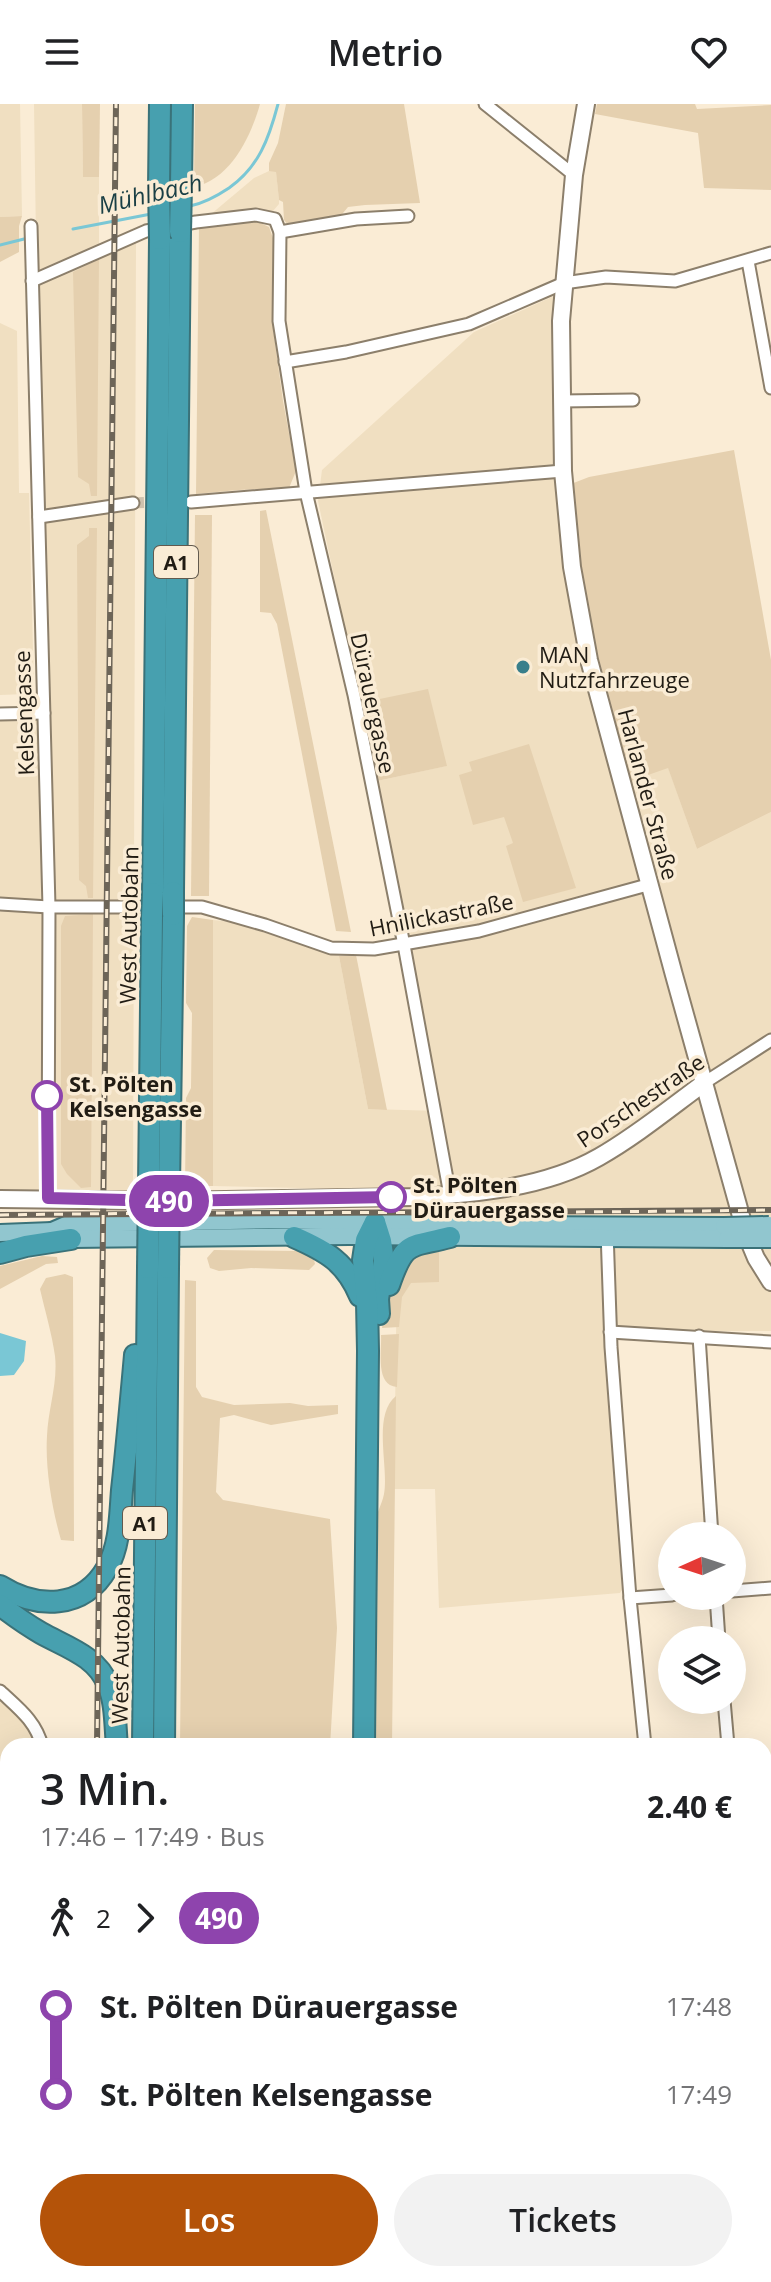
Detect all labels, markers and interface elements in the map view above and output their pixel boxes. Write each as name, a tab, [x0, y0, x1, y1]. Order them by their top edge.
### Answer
text: Metrio	[328, 28, 443, 77]
icon: menu	[40, 30, 84, 74]
icon: heart	[687, 30, 731, 74]
water label: Mühlbach	[95, 165, 205, 221]
road number: A1	[154, 546, 198, 578]
street label: Dürauergasse	[344, 630, 404, 776]
place label: MAN Nutzfahrzeuge	[539, 639, 690, 694]
street label: Kelsengasse	[6, 650, 40, 776]
marker: MAN Nutzfahrzeuge	[514, 658, 532, 676]
street label: Harlander Straße	[612, 705, 686, 883]
street label: West Autobahn	[112, 846, 144, 1004]
street label: Hnilickastraße	[366, 885, 516, 943]
street label: Porschestraße	[570, 1046, 710, 1154]
place label: St. Pölten Kelsengasse	[69, 1068, 202, 1123]
marker: St. Pölten Kelsengasse	[32, 1081, 62, 1111]
place label: St. Pölten Dürauergasse	[413, 1169, 565, 1224]
line badge: 490	[123, 1175, 215, 1227]
text: 490	[145, 1182, 193, 1220]
marker: St. Pölten Dürauergasse	[376, 1182, 406, 1212]
road number: A1	[123, 1507, 167, 1539]
north arrow	[658, 1522, 746, 1610]
map controls	[658, 1522, 746, 1714]
street label: West Autobahn	[104, 1566, 136, 1724]
button: layers	[658, 1626, 746, 1714]
text: 3 Min.	[40, 1758, 169, 1818]
text: 2.40 €	[647, 1786, 732, 1827]
text: 17:46 – 17:49 · Bus	[40, 1818, 265, 1854]
icon: walk	[40, 1896, 84, 1940]
icon: forward	[123, 1896, 167, 1940]
text: 490	[195, 1899, 243, 1937]
text: 2	[96, 1900, 111, 1936]
text: St. Pölten Dürauergasse	[100, 1986, 458, 2027]
text: 17:48	[666, 1988, 732, 2024]
text: St. Pölten Kelsengasse	[100, 2074, 433, 2115]
text: 17:49	[666, 2076, 732, 2112]
button: Los	[40, 2174, 378, 2266]
button: Tickets	[394, 2174, 732, 2266]

